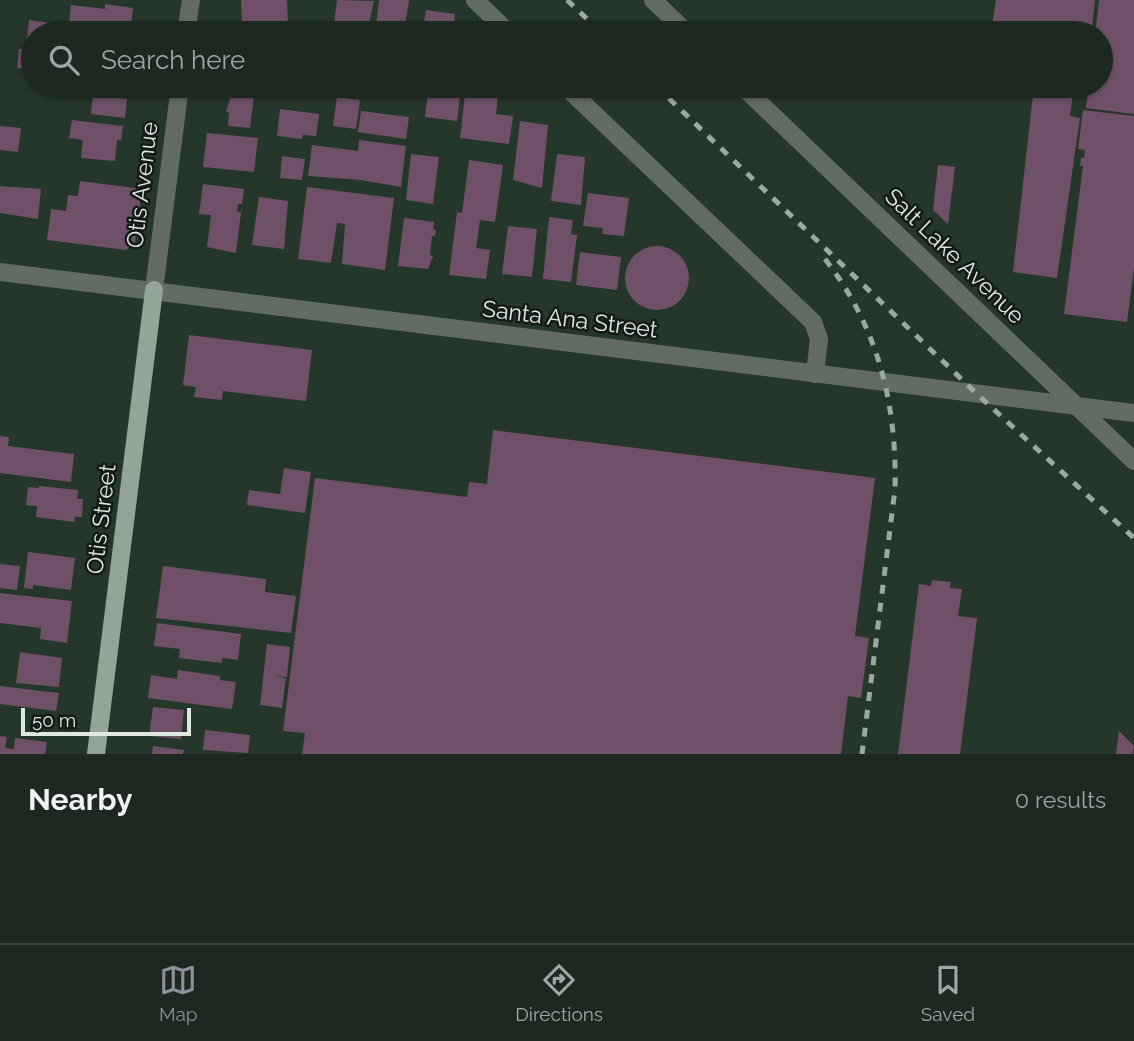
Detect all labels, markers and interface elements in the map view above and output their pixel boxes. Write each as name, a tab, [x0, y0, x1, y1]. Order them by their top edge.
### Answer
search box	[21, 21, 1113, 98]
icon: search	[45, 41, 83, 79]
text: Search here	[101, 45, 245, 75]
street label: Otis Avenue	[120, 120, 163, 250]
street label: Salt Lake Avenue	[880, 182, 1031, 329]
street label: Santa Ana Street	[481, 294, 659, 343]
street label: Otis Street	[80, 462, 121, 576]
scale bar	[21, 705, 191, 737]
text: 50 m	[32, 709, 76, 731]
text: Nearby	[28, 782, 132, 817]
text: 0 results	[1015, 786, 1106, 813]
tab: Map	[159, 961, 198, 1025]
tab: Directions	[515, 961, 603, 1025]
tab: Saved	[921, 961, 975, 1025]

